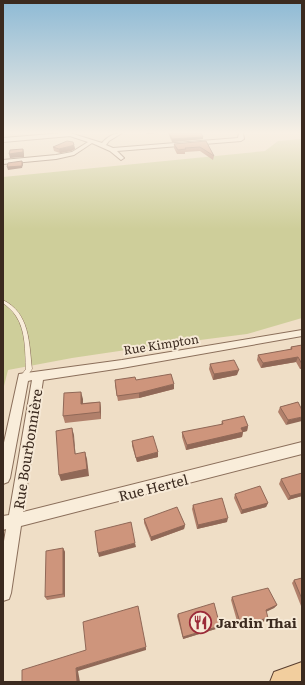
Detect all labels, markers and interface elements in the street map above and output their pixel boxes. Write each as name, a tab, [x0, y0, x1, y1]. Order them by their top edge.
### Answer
street label: Rue Kimpton	[122, 329, 200, 359]
street label: Rue Bourbonnière	[8, 387, 46, 511]
street label: Rue Hertel	[116, 469, 190, 505]
restaurant icon: Jardin Thai	[187, 609, 213, 635]
place label: Jardin Thai	[216, 612, 297, 632]

